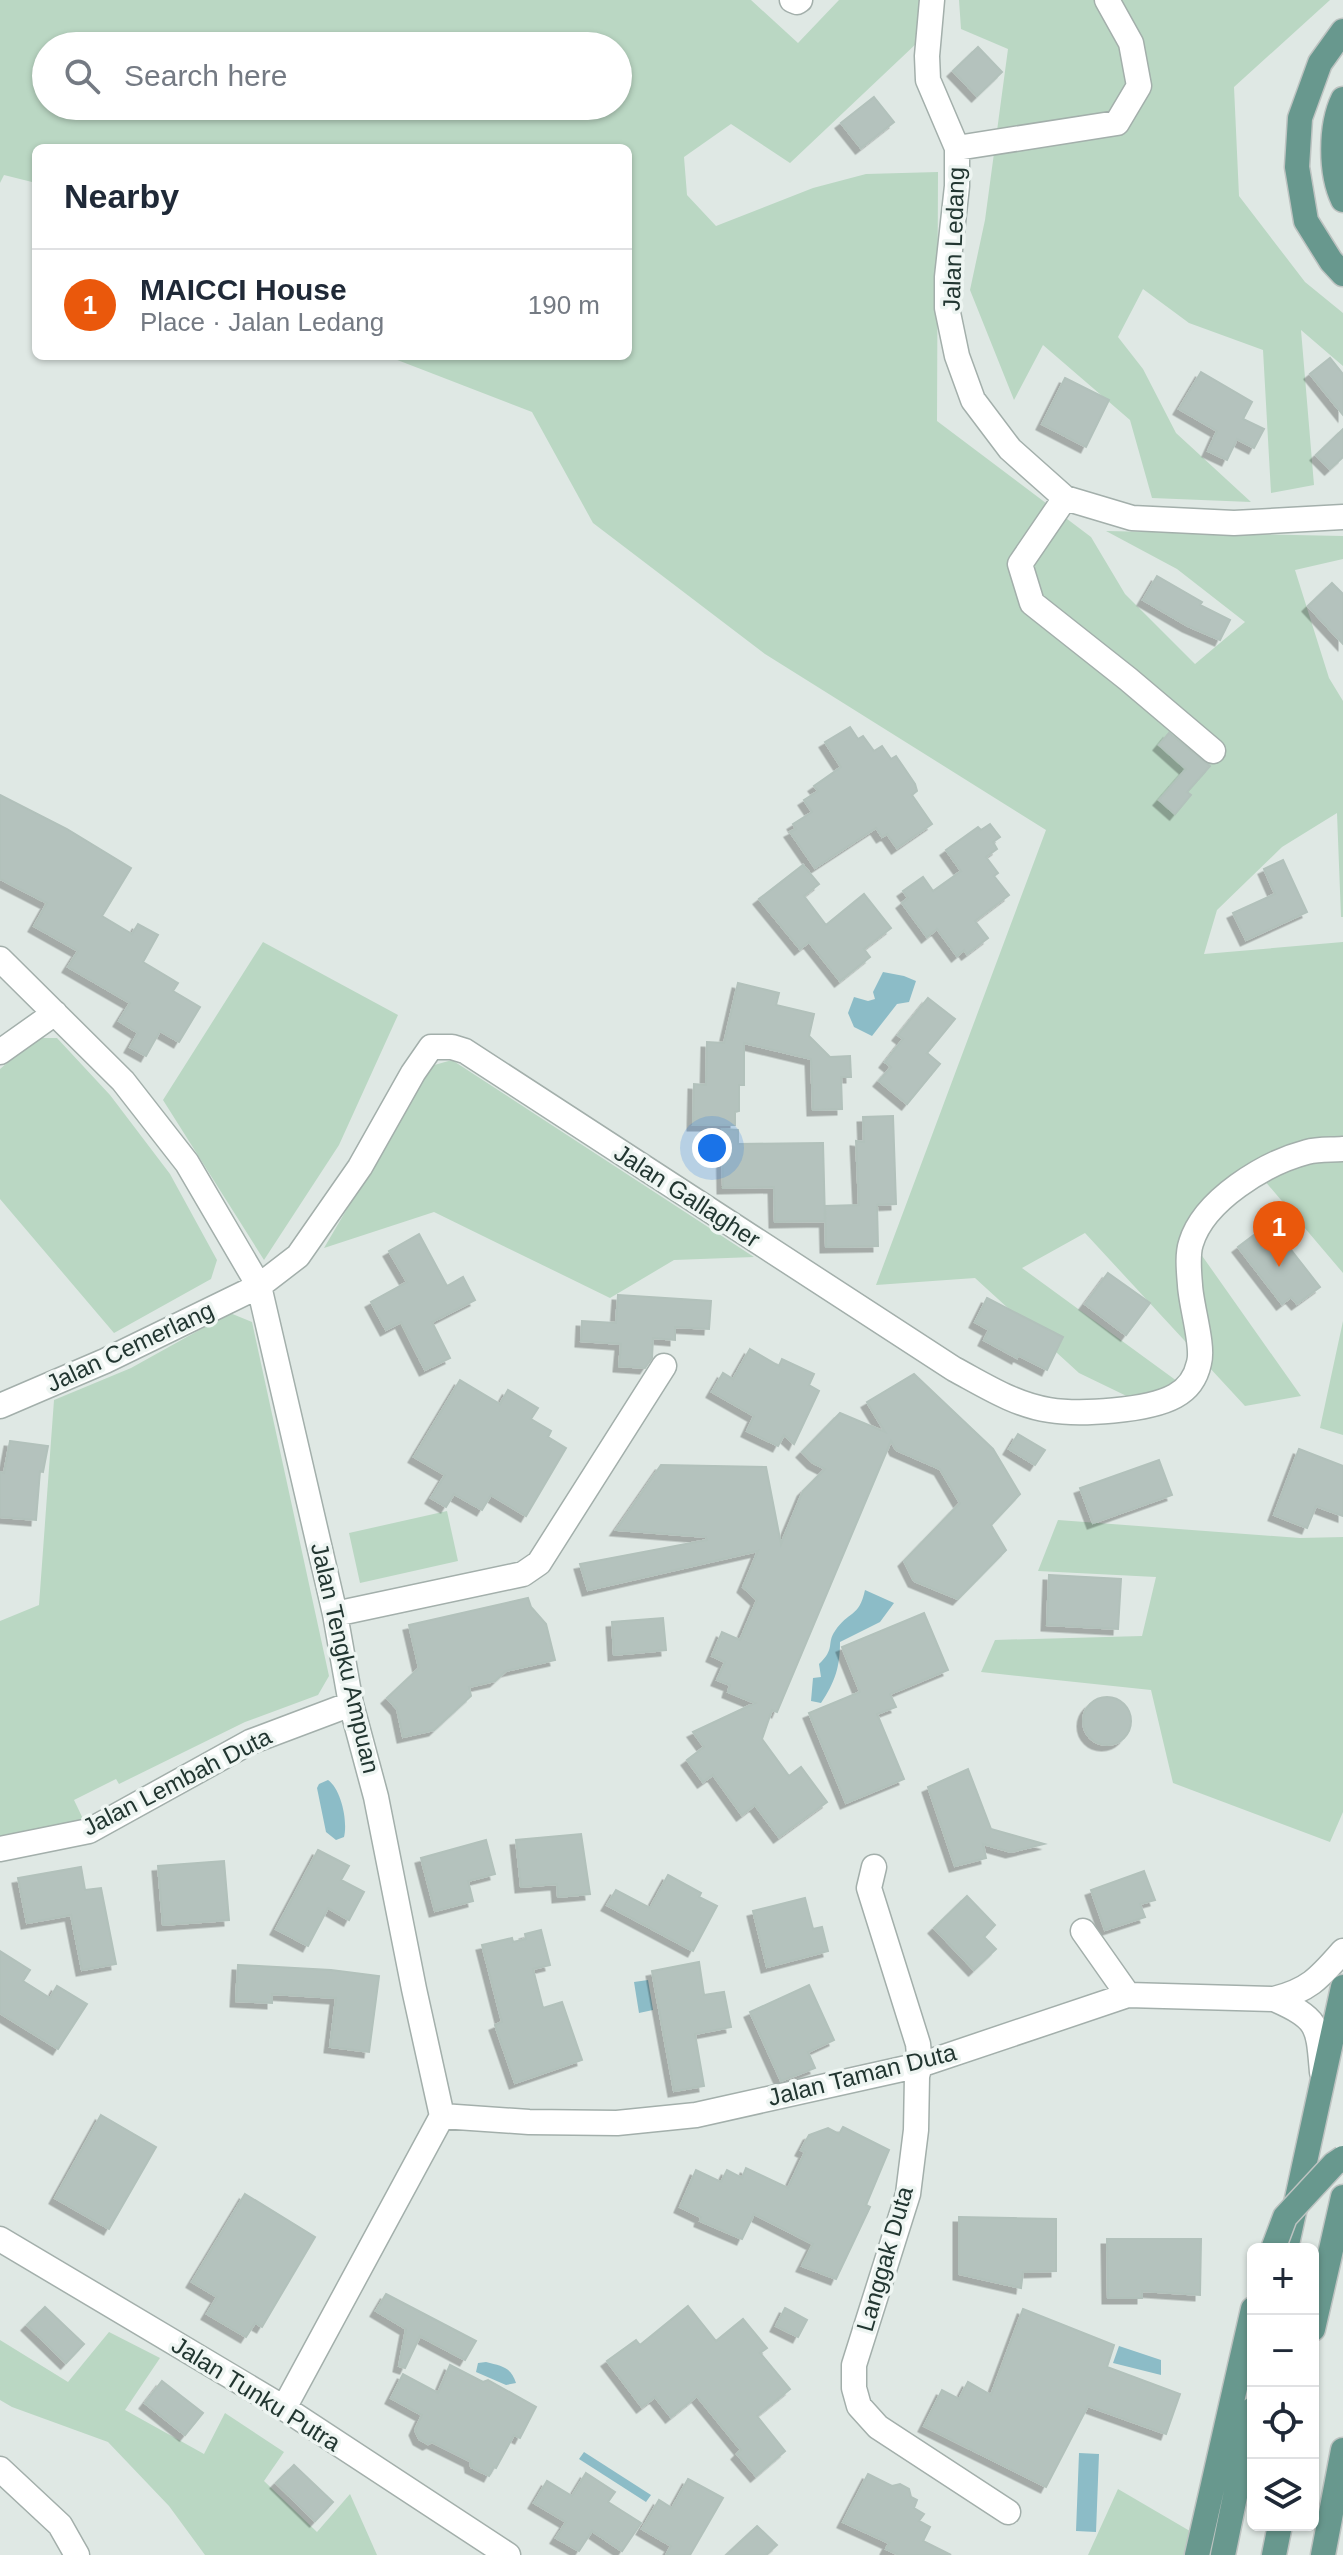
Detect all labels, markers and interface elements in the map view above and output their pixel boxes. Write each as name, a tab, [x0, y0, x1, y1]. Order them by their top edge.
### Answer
search box	[32, 32, 632, 120]
icon: search	[60, 54, 104, 98]
text: Search here	[124, 59, 287, 92]
street label: Jalan Ledang	[937, 166, 970, 311]
text: Nearby	[64, 177, 179, 215]
text: MAICCI House	[140, 273, 347, 306]
text: 1	[83, 290, 97, 320]
text: 190 m	[528, 290, 600, 320]
text: Place · Jalan Ledang	[140, 307, 384, 337]
your location	[692, 1128, 732, 1168]
street label: Jalan Gallagher	[609, 1138, 765, 1253]
pin: 1	[1253, 1201, 1305, 1267]
street label: Jalan Cemerlang	[42, 1296, 218, 1397]
street label: Jalan Tengku Ampuan	[306, 1540, 385, 1776]
street label: Jalan Lembah Duta	[78, 1722, 276, 1841]
street label: Jalan Taman Duta	[765, 2038, 959, 2111]
street label: Langgak Duta	[851, 2183, 918, 2334]
map controls	[1247, 2243, 1319, 2531]
button: +	[1247, 2243, 1319, 2315]
button: −	[1247, 2315, 1319, 2387]
street label: Jalan Tunku Putra	[167, 2331, 346, 2457]
button: locate	[1247, 2387, 1319, 2459]
button: layers	[1247, 2459, 1319, 2531]

